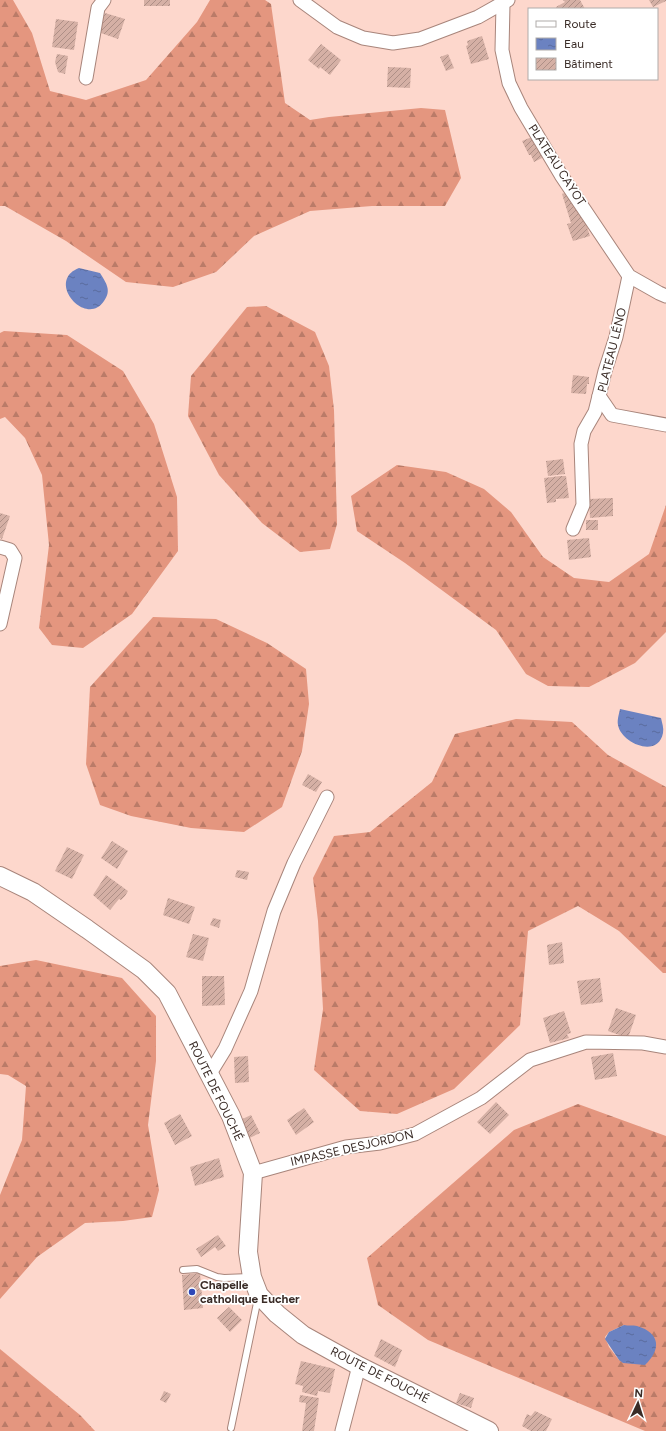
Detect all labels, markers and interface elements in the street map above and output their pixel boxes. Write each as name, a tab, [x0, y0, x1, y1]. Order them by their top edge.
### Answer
legend	[528, 8, 658, 80]
text: Route	[564, 17, 597, 31]
text: Eau	[564, 37, 584, 51]
text: Bâtiment	[564, 57, 613, 71]
street label: PLATEAU CAYOT	[525, 122, 589, 209]
street label: PLATEAU LÉNO	[595, 306, 629, 394]
street label: ROUTE DE FOUCHÉ	[186, 1039, 246, 1143]
street label: IMPASSE DESJORDON	[289, 1127, 415, 1169]
place label: Chapelle catholique Eucher	[200, 1278, 300, 1306]
marker: Chapelle catholique Eucher	[187, 1287, 197, 1297]
street label: ROUTE DE FOUCHÉ	[328, 1344, 432, 1406]
north arrow	[618, 1383, 658, 1423]
text: N	[634, 1387, 643, 1400]

